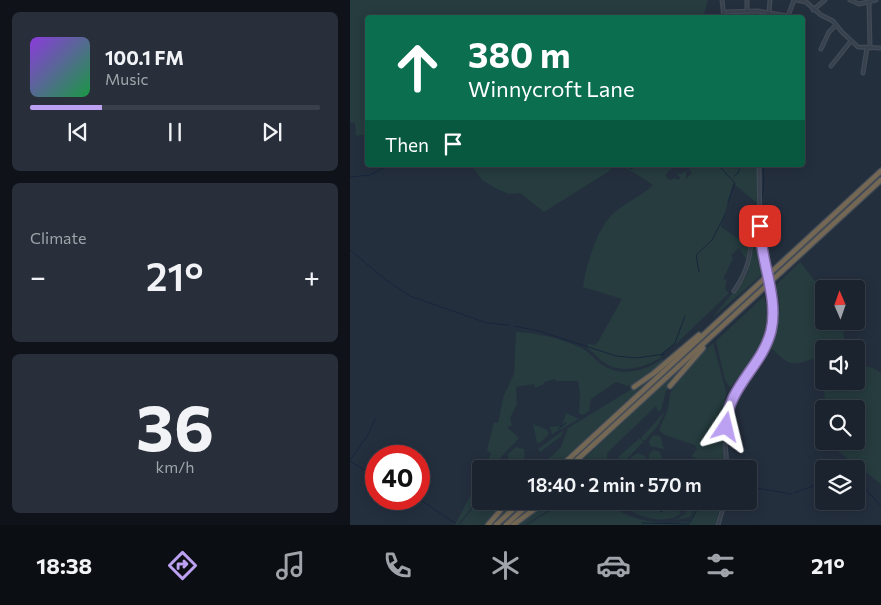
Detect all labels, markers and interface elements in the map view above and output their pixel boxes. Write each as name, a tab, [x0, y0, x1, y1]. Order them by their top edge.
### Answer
text: 380 m	[468, 32, 571, 75]
icon: ahead	[385, 35, 450, 100]
text: 100.1 FM	[105, 46, 184, 69]
text: Music	[105, 69, 149, 88]
text: Winnycroft Lane	[468, 75, 635, 102]
icon: previous	[64, 118, 92, 146]
icon: pause	[161, 118, 189, 146]
icon: next	[258, 118, 286, 146]
icon: arrive	[439, 130, 467, 158]
text: Then	[385, 133, 429, 156]
pin	[739, 205, 781, 247]
icon: arrive	[746, 212, 774, 240]
text: Climate	[30, 228, 86, 247]
text: 21°	[146, 252, 203, 299]
text: −	[30, 259, 46, 293]
text: +	[304, 259, 320, 293]
north arrow	[815, 280, 865, 330]
map controls	[815, 280, 865, 510]
button: sound	[815, 340, 865, 390]
text: 36	[136, 385, 214, 464]
position arrow	[699, 400, 751, 452]
button: search	[815, 400, 865, 450]
speed limit sign: 40	[365, 445, 430, 510]
text: km/h	[156, 457, 194, 476]
button: layers	[815, 460, 865, 510]
text: 18:40 · 2 min · 570 m	[527, 473, 702, 496]
icon: directions	[165, 548, 200, 583]
icon: music	[273, 548, 308, 583]
icon: phone	[380, 548, 415, 583]
icon: climate	[488, 548, 523, 583]
icon: car	[596, 548, 631, 583]
icon: filters	[703, 548, 738, 583]
text: 18:38	[36, 552, 92, 579]
text: 21°	[811, 552, 845, 579]

